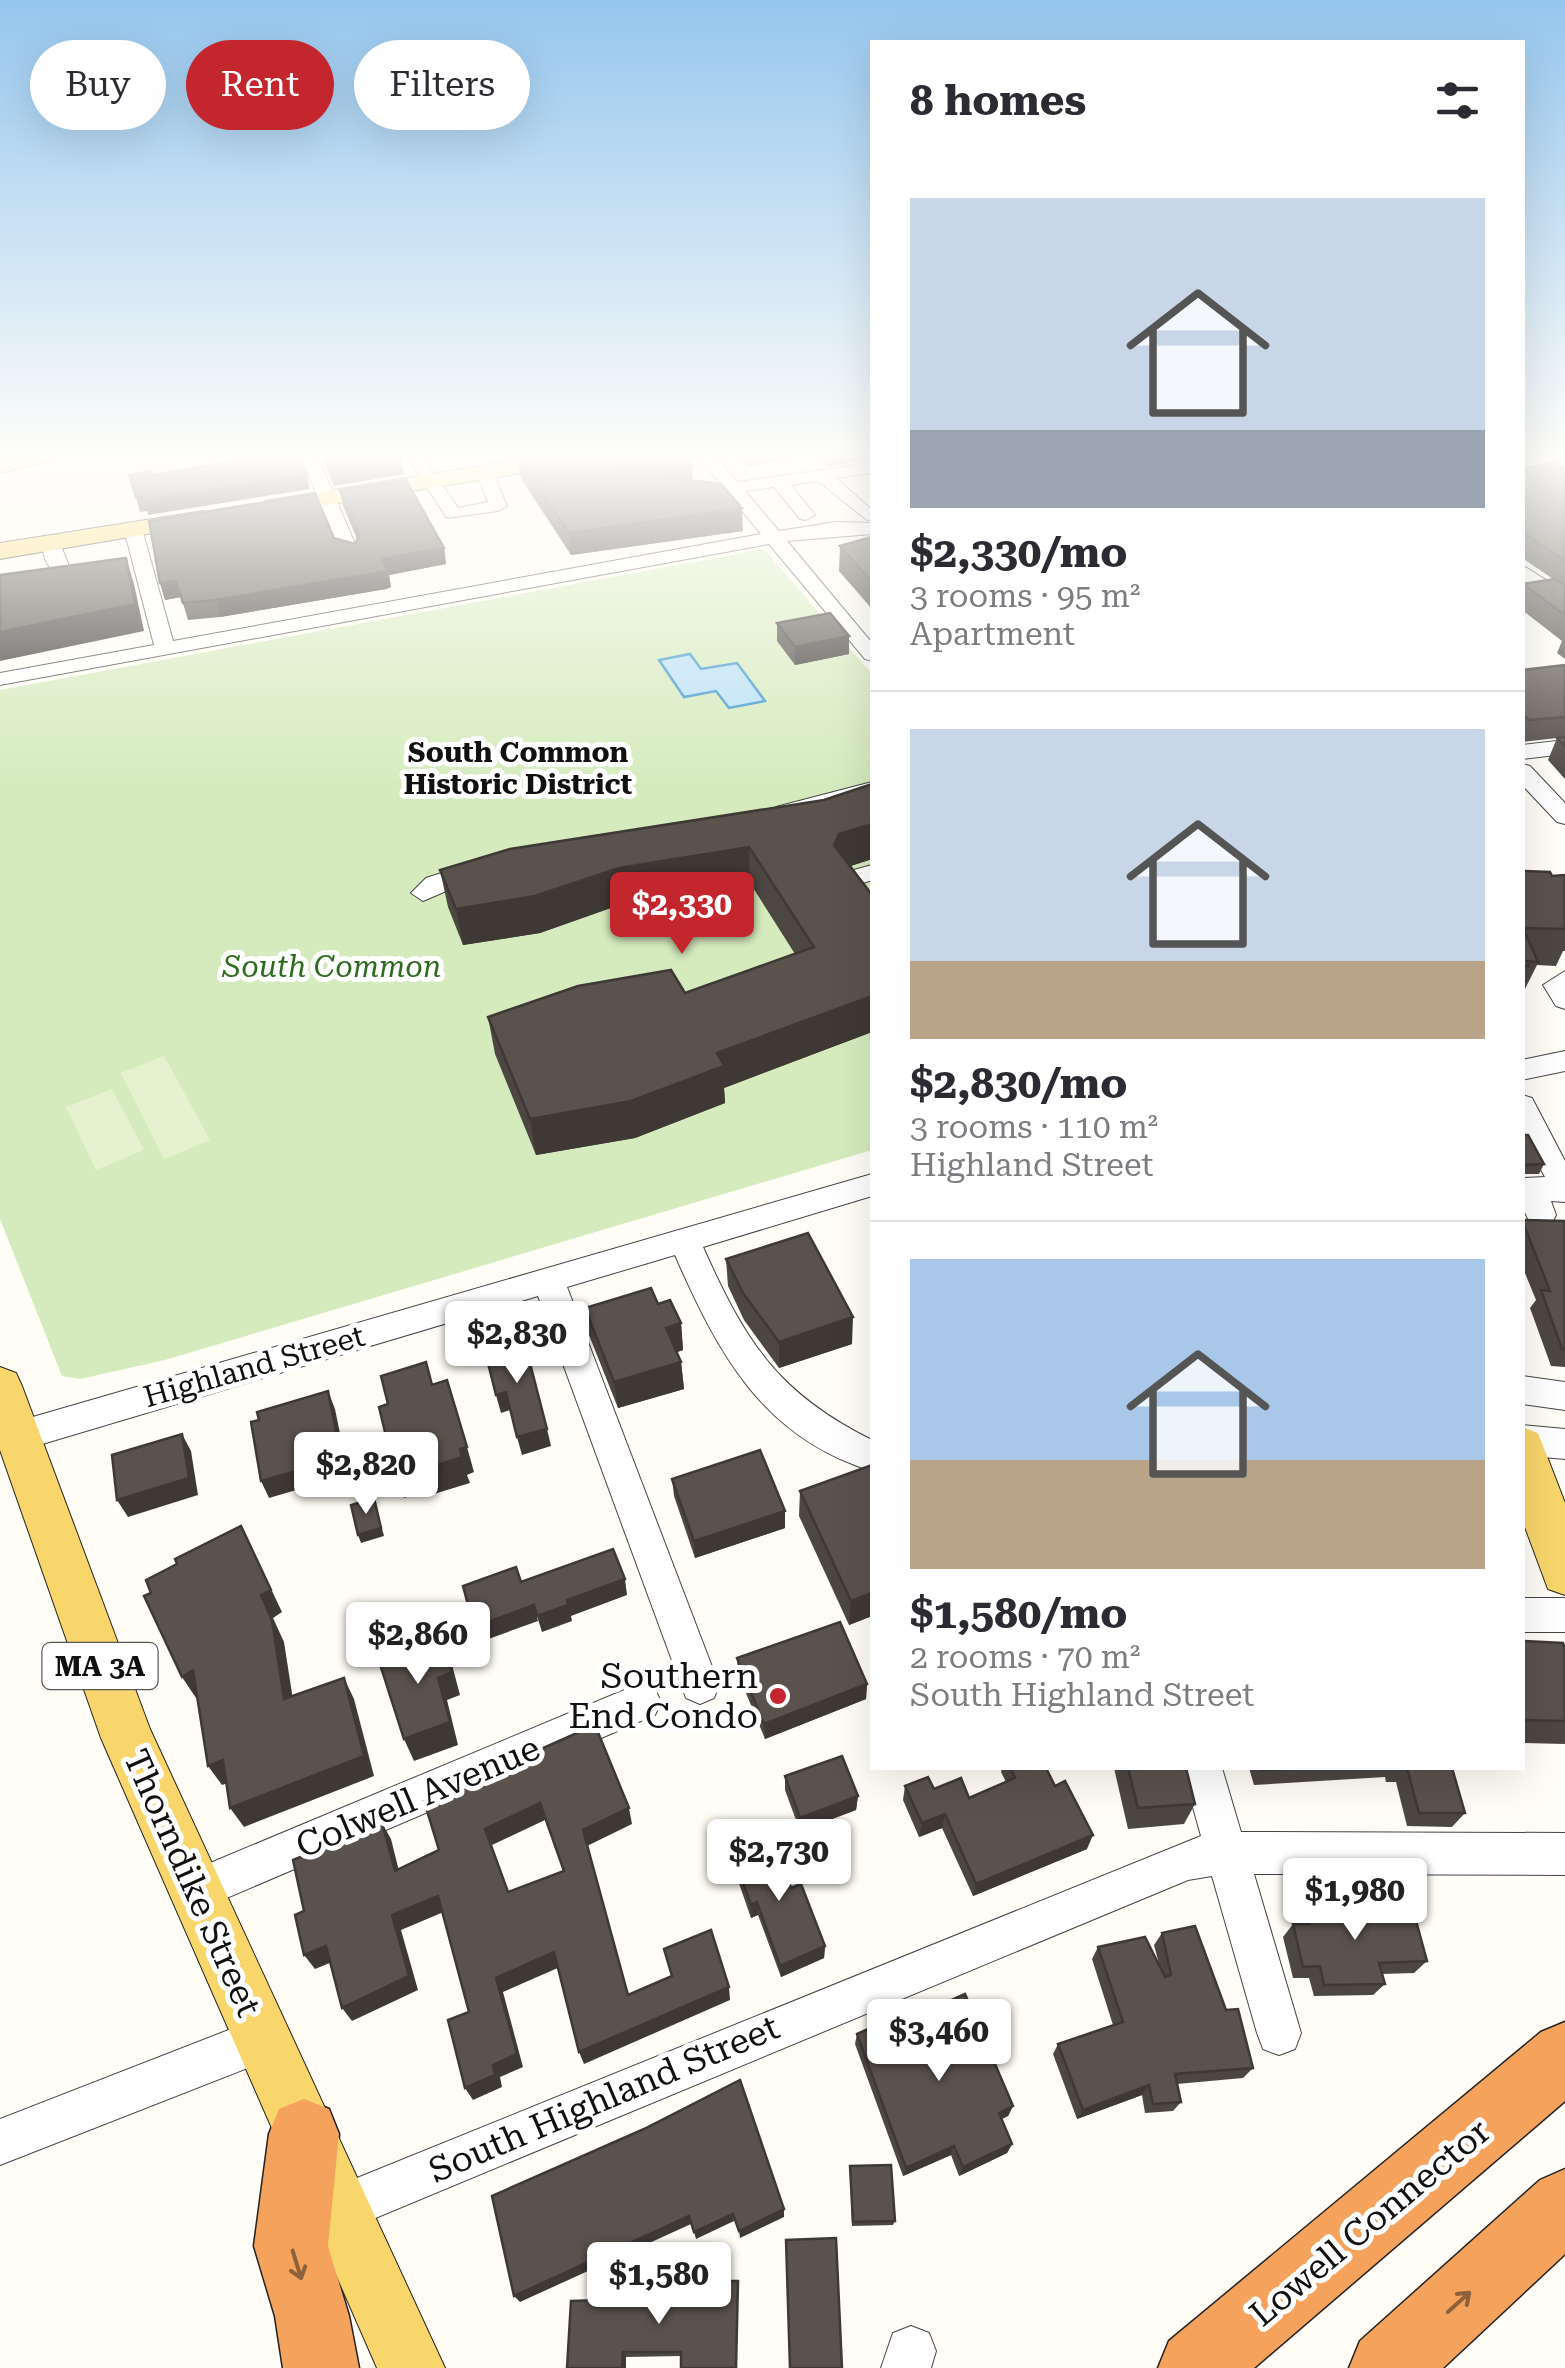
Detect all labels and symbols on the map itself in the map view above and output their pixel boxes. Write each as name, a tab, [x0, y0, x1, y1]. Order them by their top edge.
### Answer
district label: South Common Historic District	[404, 736, 632, 801]
pin: $2,330	[601, 872, 763, 957]
park label: South Common	[222, 949, 441, 984]
pin: $2,830	[436, 1301, 598, 1386]
street label: Highland Street	[139, 1318, 369, 1414]
pin: $2,820	[285, 1432, 447, 1517]
pin: $2,860	[337, 1602, 499, 1687]
road number: MA 3A	[42, 1643, 158, 1689]
place label: Southern End Condo	[568, 1656, 758, 1737]
marker: Southern End Condo	[767, 1685, 789, 1707]
street label: Colwell Avenue	[290, 1727, 546, 1867]
street label: Thorndike Street	[115, 1743, 269, 2023]
pin: $2,730	[698, 1819, 860, 1904]
pin: $1,980	[1274, 1858, 1436, 1943]
pin: $3,460	[858, 1999, 1020, 2084]
street label: South Highland Street	[423, 2007, 785, 2191]
street label: Lowell Connector	[1242, 2111, 1498, 2335]
pin: $1,580	[578, 2242, 740, 2327]
one-way arrow	[289, 2249, 307, 2281]
one-way arrow	[1446, 2291, 1471, 2314]

